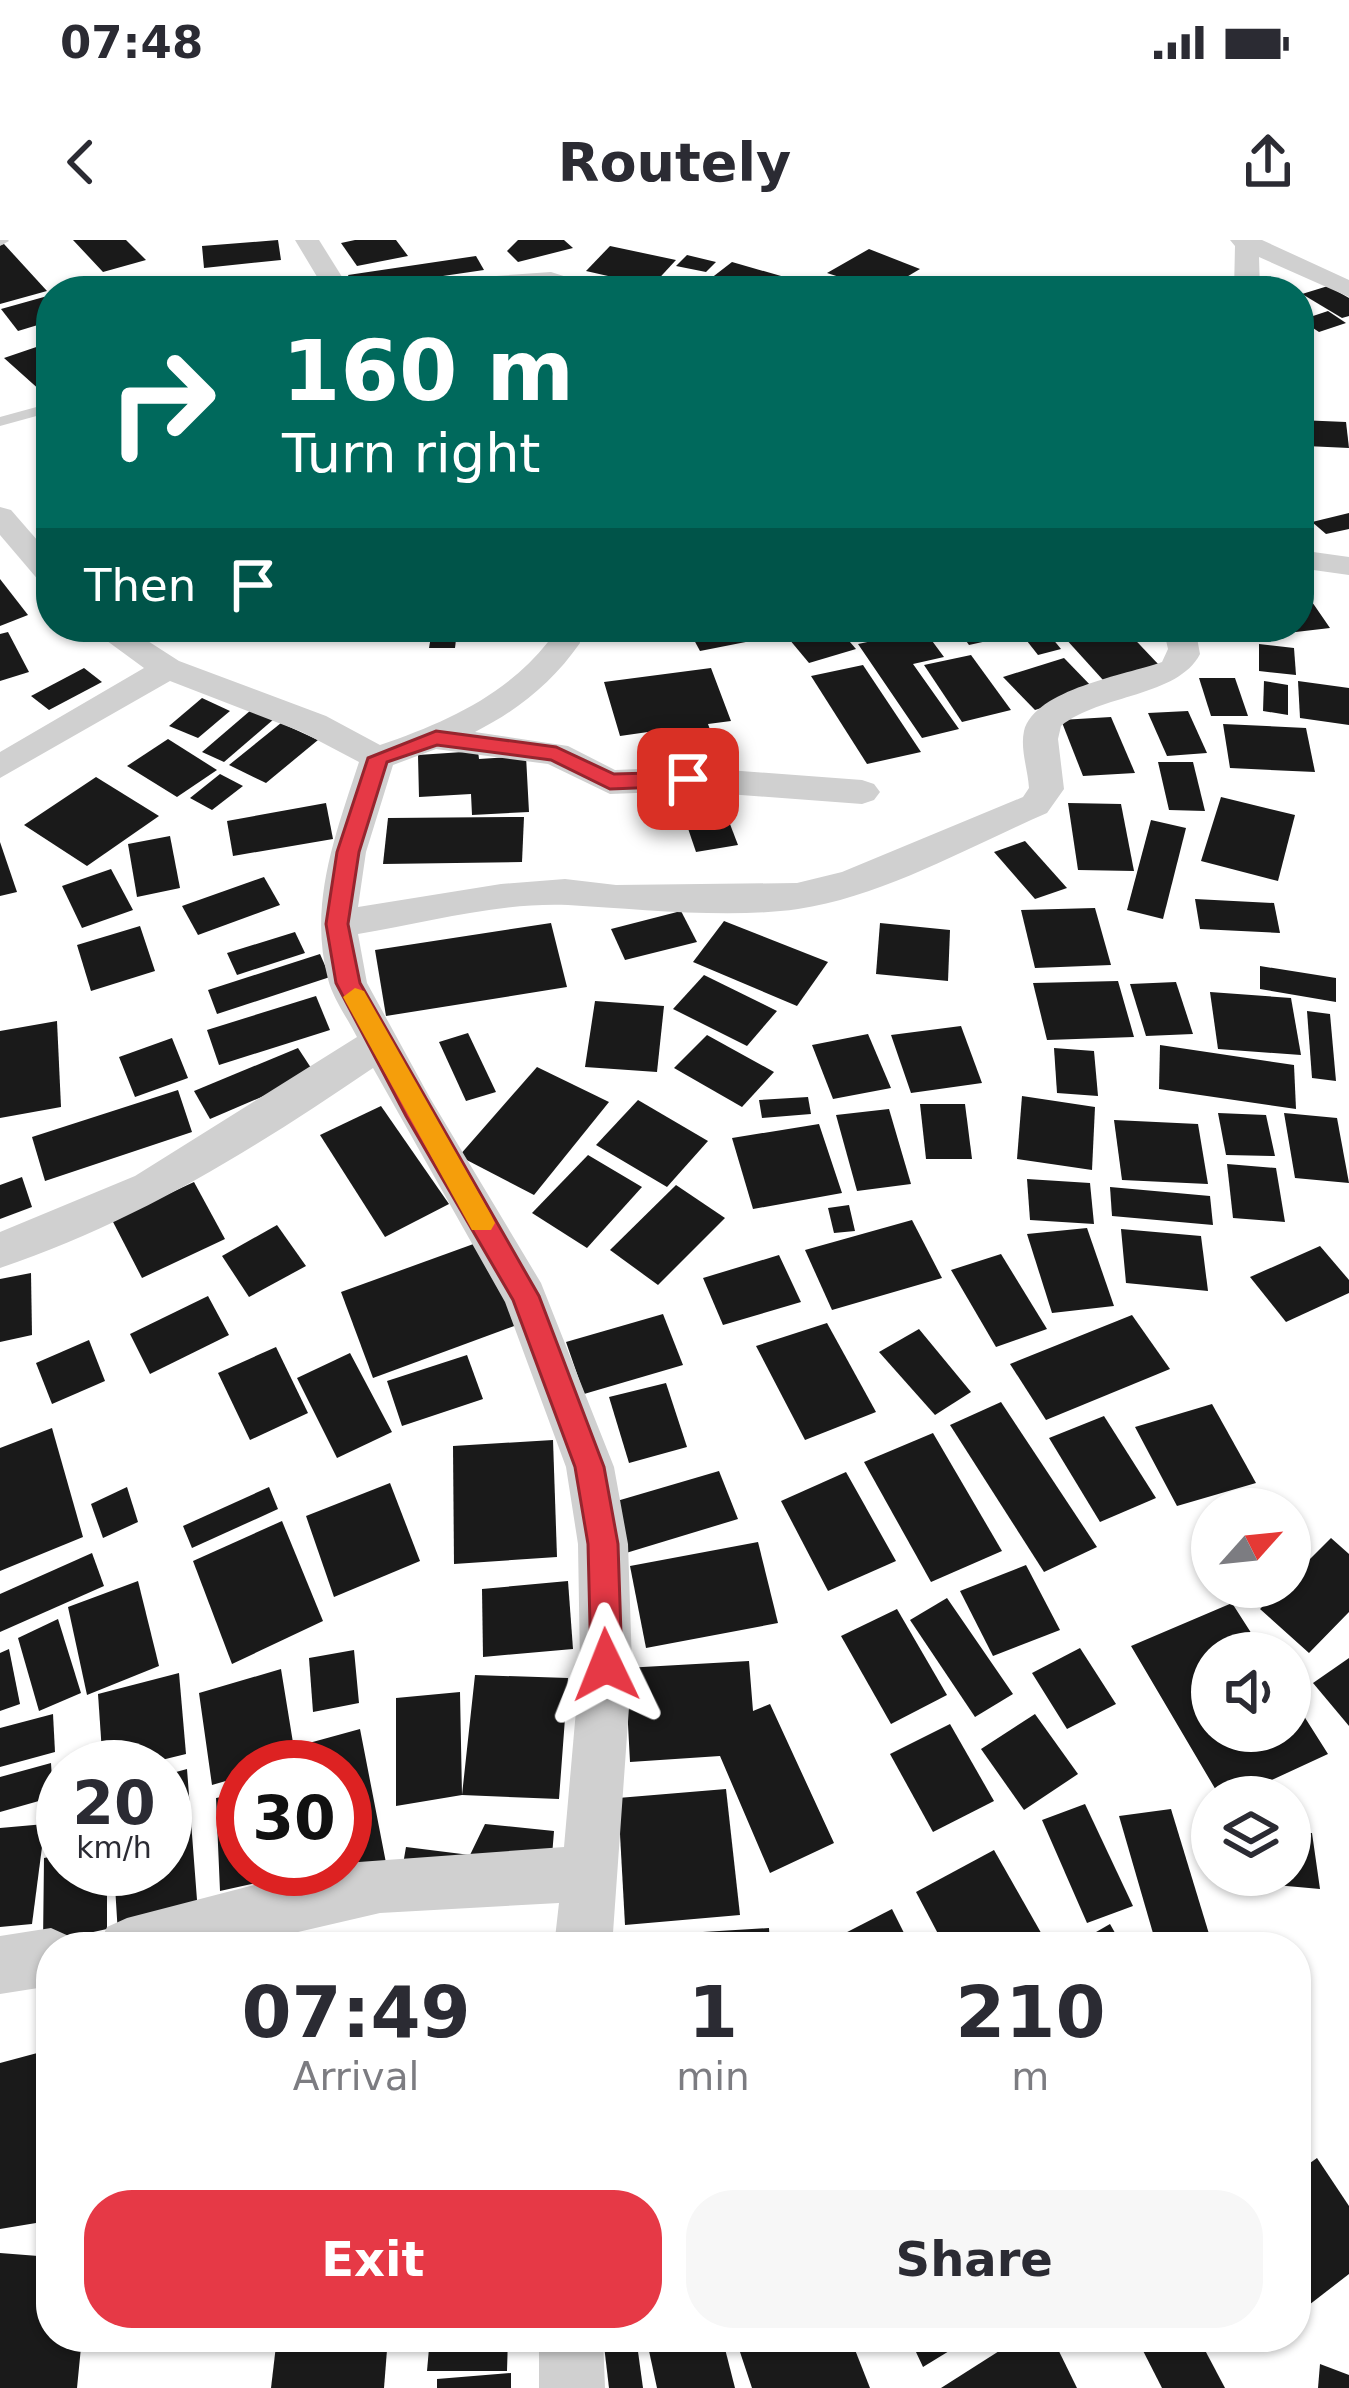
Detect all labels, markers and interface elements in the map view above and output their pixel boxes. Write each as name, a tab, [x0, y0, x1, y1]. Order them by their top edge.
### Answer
text: 07:48	[60, 16, 203, 69]
icon: back	[48, 129, 114, 195]
icon: share	[1235, 129, 1301, 195]
text: Routely	[558, 131, 791, 194]
text: 160 m	[282, 322, 574, 420]
icon: right	[84, 324, 240, 480]
text: Turn right	[282, 422, 541, 485]
icon: arrive	[220, 552, 286, 618]
text: Then	[84, 559, 196, 612]
pin	[637, 728, 739, 830]
icon: arrive	[655, 746, 721, 812]
north arrow	[1191, 1488, 1311, 1608]
map controls	[1191, 1488, 1311, 1896]
position arrow	[543, 1602, 669, 1728]
button: sound	[1191, 1632, 1311, 1752]
speed limit sign: 30	[216, 1740, 372, 1896]
text: 20	[72, 1768, 156, 1838]
button: layers	[1191, 1776, 1311, 1896]
text: km/h	[76, 1830, 152, 1865]
text: 07:49	[241, 1970, 471, 2054]
text: 1	[688, 1970, 738, 2054]
text: 210	[955, 1970, 1105, 2054]
text: Arrival	[293, 2054, 419, 2099]
text: min	[676, 2054, 750, 2099]
text: m	[1011, 2054, 1049, 2099]
button: Exit	[84, 2190, 662, 2328]
button: Share	[686, 2190, 1263, 2328]

